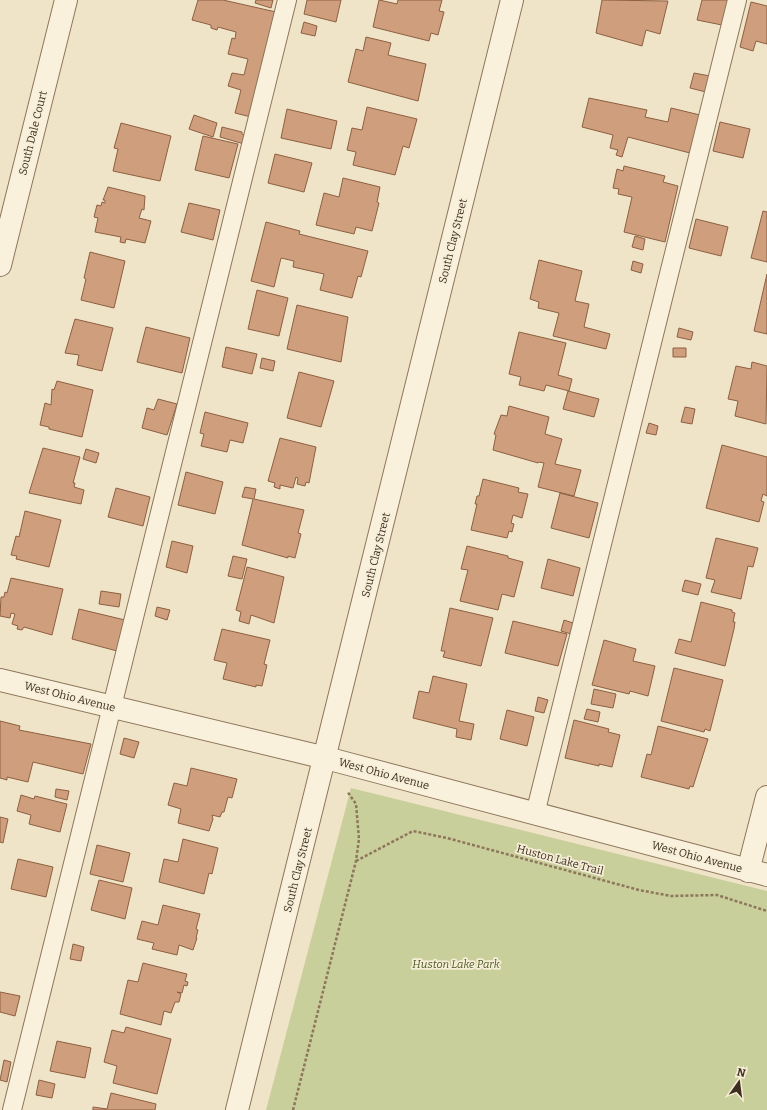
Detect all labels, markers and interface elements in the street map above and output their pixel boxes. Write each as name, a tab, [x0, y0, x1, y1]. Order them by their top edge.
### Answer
street label: South Dale Court	[16, 90, 50, 176]
street label: South Clay Street	[436, 197, 470, 285]
street label: South Clay Street	[359, 511, 393, 599]
street label: West Ohio Avenue	[23, 679, 117, 715]
street label: West Ohio Avenue	[337, 756, 431, 792]
street label: South Clay Street	[281, 826, 315, 914]
street label: West Ohio Avenue	[650, 839, 744, 875]
street label: Huston Lake Trail	[515, 842, 605, 878]
park label: Huston Lake Park	[412, 958, 501, 971]
north arrow	[719, 1062, 759, 1102]
text: N	[736, 1065, 747, 1080]

